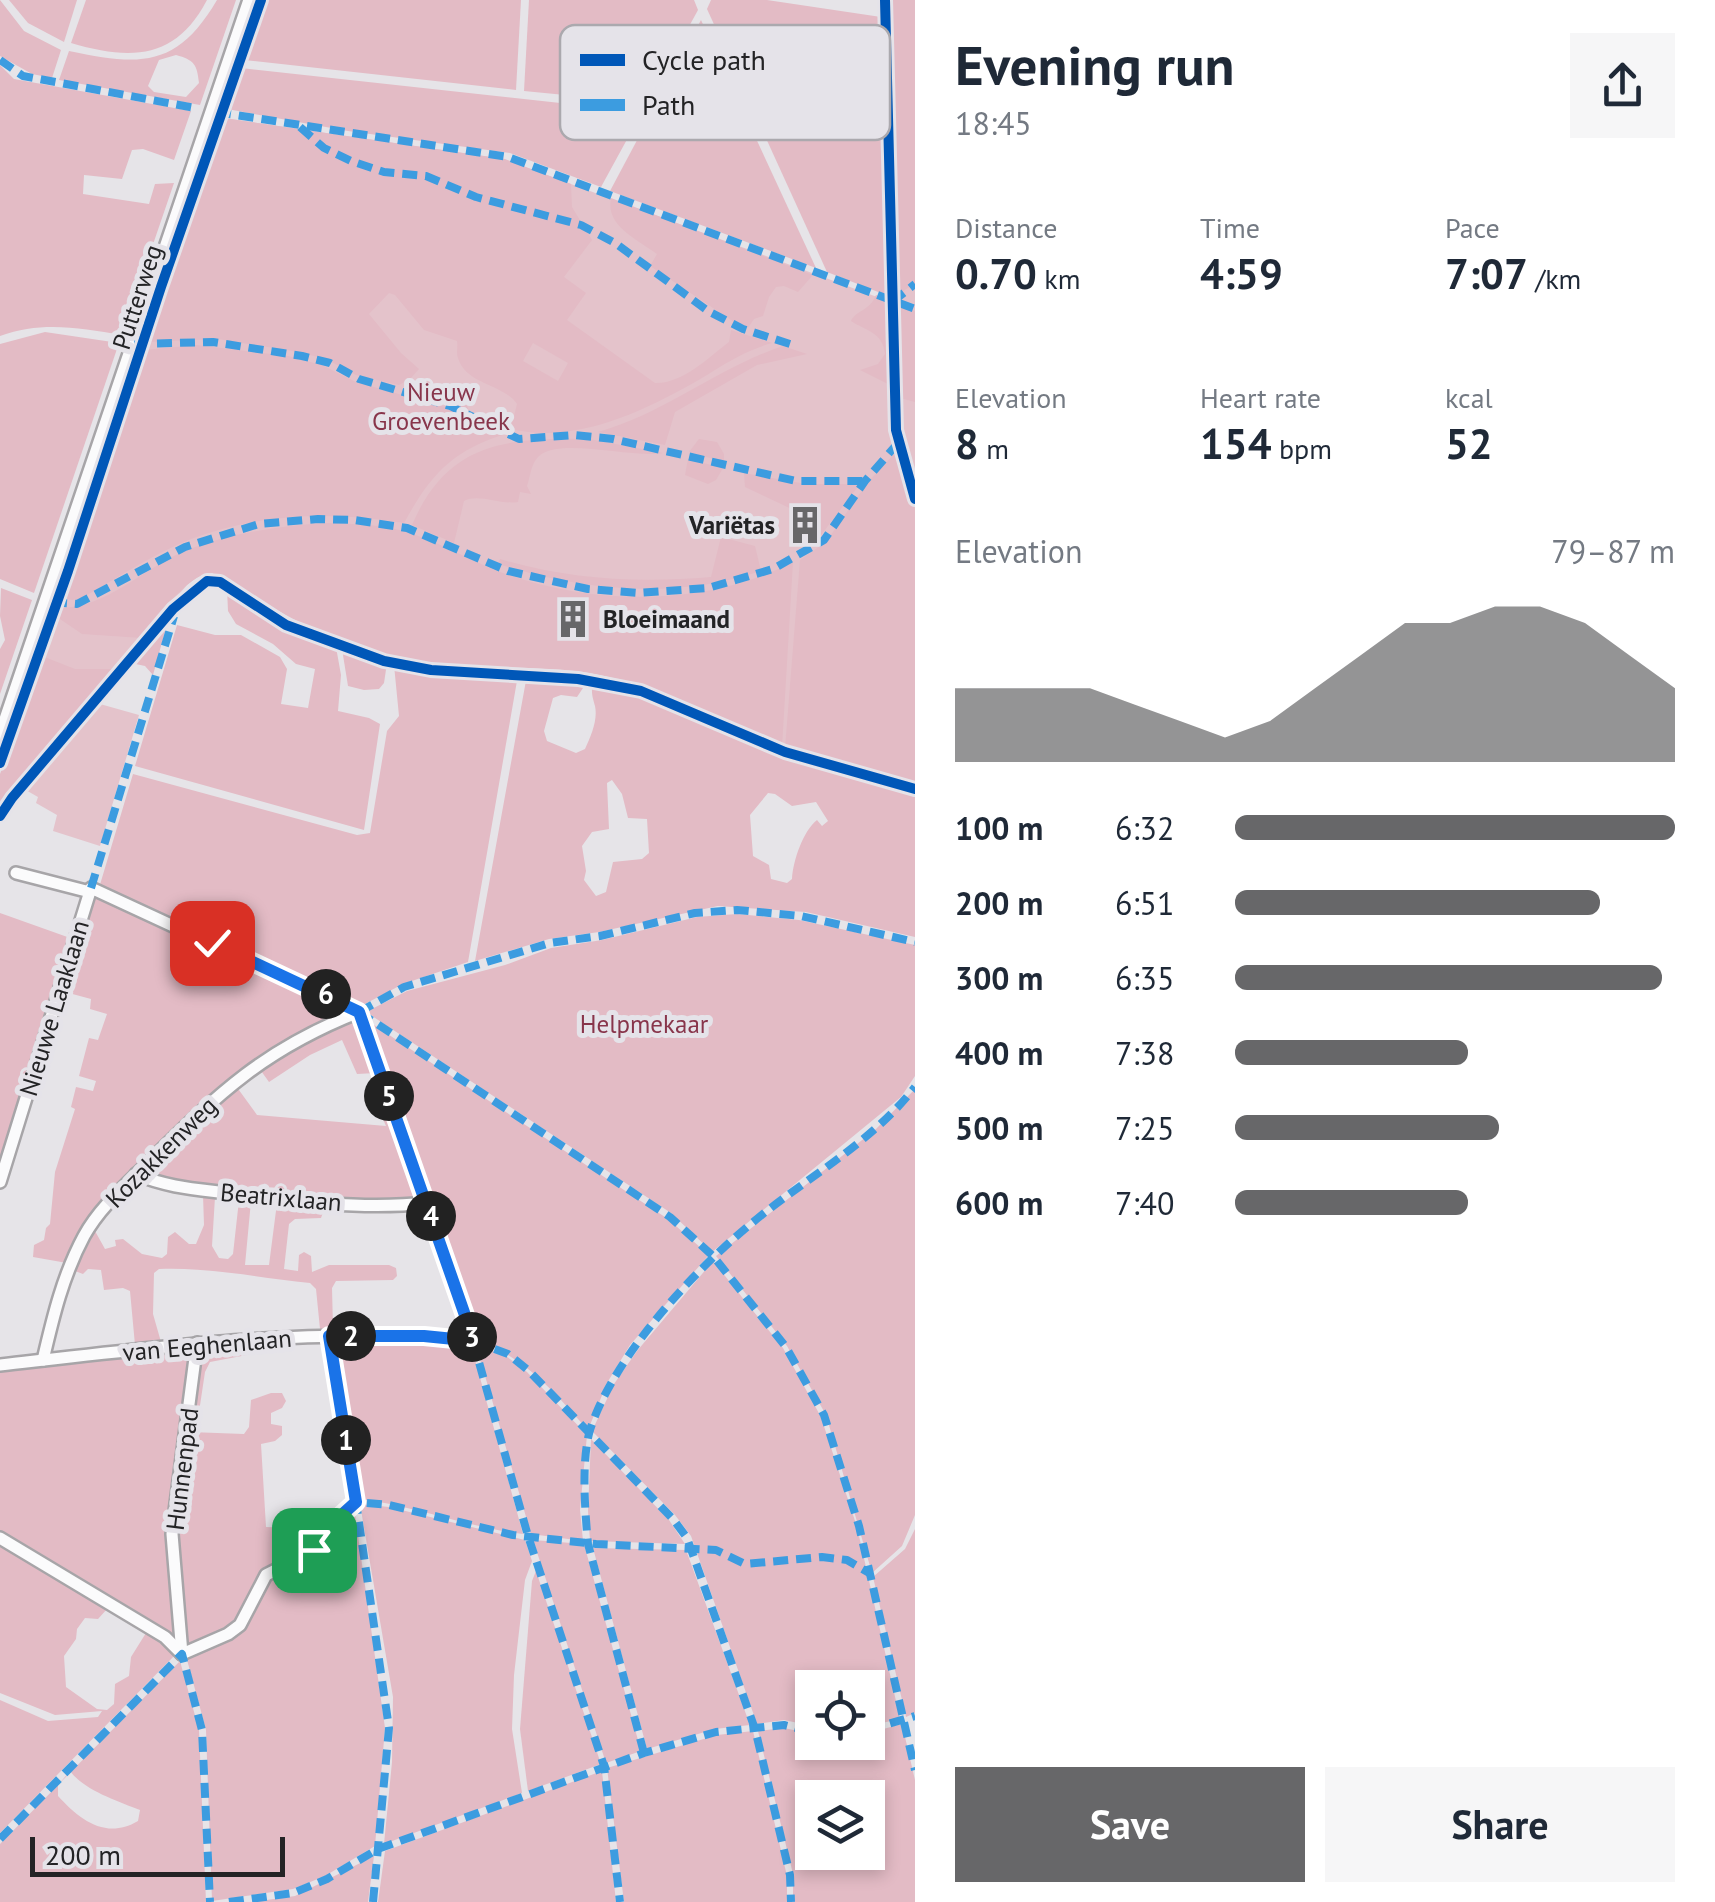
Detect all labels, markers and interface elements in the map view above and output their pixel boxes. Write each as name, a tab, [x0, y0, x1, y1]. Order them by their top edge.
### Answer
legend	[560, 25, 890, 140]
text: Evening run	[955, 29, 1235, 100]
button: share	[1570, 33, 1675, 138]
text: Cycle path	[642, 41, 766, 78]
text: Path	[642, 86, 695, 123]
text: 18:45	[955, 102, 1032, 144]
text: Distance	[955, 209, 1058, 246]
text: Time	[1200, 209, 1260, 246]
text: Pace	[1445, 209, 1500, 246]
street label: Putterweg	[105, 241, 169, 353]
text: 0.70	[955, 246, 1037, 301]
text: 4:59	[1200, 246, 1283, 301]
text: 7:07	[1445, 246, 1528, 301]
text: km	[1037, 260, 1080, 297]
text: /km	[1528, 260, 1581, 297]
park label: Nieuw Groevenbeek	[372, 376, 510, 437]
text: Elevation	[955, 379, 1067, 416]
text: Heart rate	[1200, 379, 1321, 416]
text: kcal	[1445, 379, 1493, 416]
text: 8	[955, 416, 979, 471]
text: 154	[1200, 416, 1271, 471]
text: 52	[1445, 416, 1493, 471]
text: m	[979, 430, 1009, 467]
text: bpm	[1271, 430, 1332, 467]
building icon: Variëtas	[784, 504, 826, 546]
place label: Variëtas	[688, 509, 775, 541]
text: Elevation	[955, 530, 1082, 572]
text: 79–87 m	[1551, 530, 1675, 572]
building icon: Bloeimaand	[552, 598, 594, 640]
place label: Bloeimaand	[603, 603, 730, 635]
text: 100 m	[955, 807, 1043, 849]
text: 6:32	[1115, 807, 1174, 849]
text: 200 m	[955, 882, 1043, 924]
text: 6:51	[1115, 882, 1174, 924]
pin	[170, 901, 255, 986]
street label: Nieuwe Laaklaan	[12, 916, 96, 1100]
icon: check	[185, 916, 240, 971]
text: 300 m	[955, 957, 1043, 999]
text: 6:35	[1115, 957, 1174, 999]
pin: 6	[301, 969, 351, 1019]
text: 6	[318, 975, 334, 1012]
park label: Helpmekaar	[580, 1008, 709, 1040]
text: 400 m	[955, 1032, 1043, 1074]
text: 7:38	[1115, 1032, 1174, 1074]
pin: 5	[364, 1071, 414, 1121]
text: 5	[381, 1077, 397, 1114]
street label: Kozakkenweg	[99, 1090, 223, 1214]
text: 500 m	[955, 1107, 1043, 1149]
text: 7:25	[1115, 1107, 1174, 1149]
street label: Beatrixlaan	[219, 1176, 343, 1218]
text: 600 m	[955, 1182, 1043, 1224]
text: 7:40	[1115, 1182, 1174, 1224]
pin: 4	[406, 1191, 456, 1241]
text: 4	[423, 1197, 439, 1234]
pin: 2	[326, 1311, 376, 1361]
pin: 3	[447, 1312, 497, 1362]
text: 2	[343, 1317, 359, 1354]
text: 3	[464, 1318, 480, 1355]
street label: van Eeghenlaan	[121, 1322, 293, 1368]
street label: Hunnenpad	[159, 1406, 205, 1532]
pin: 1	[321, 1415, 371, 1465]
text: 1	[338, 1421, 354, 1458]
pin	[272, 1508, 357, 1593]
icon: arrive	[287, 1523, 342, 1578]
map controls	[795, 1670, 885, 1870]
button: locate	[795, 1670, 885, 1760]
button: Save	[955, 1767, 1305, 1882]
button: Share	[1325, 1767, 1675, 1882]
button: layers	[795, 1780, 885, 1870]
scale bar	[30, 1832, 285, 1876]
text: 200 m	[45, 1836, 121, 1873]

